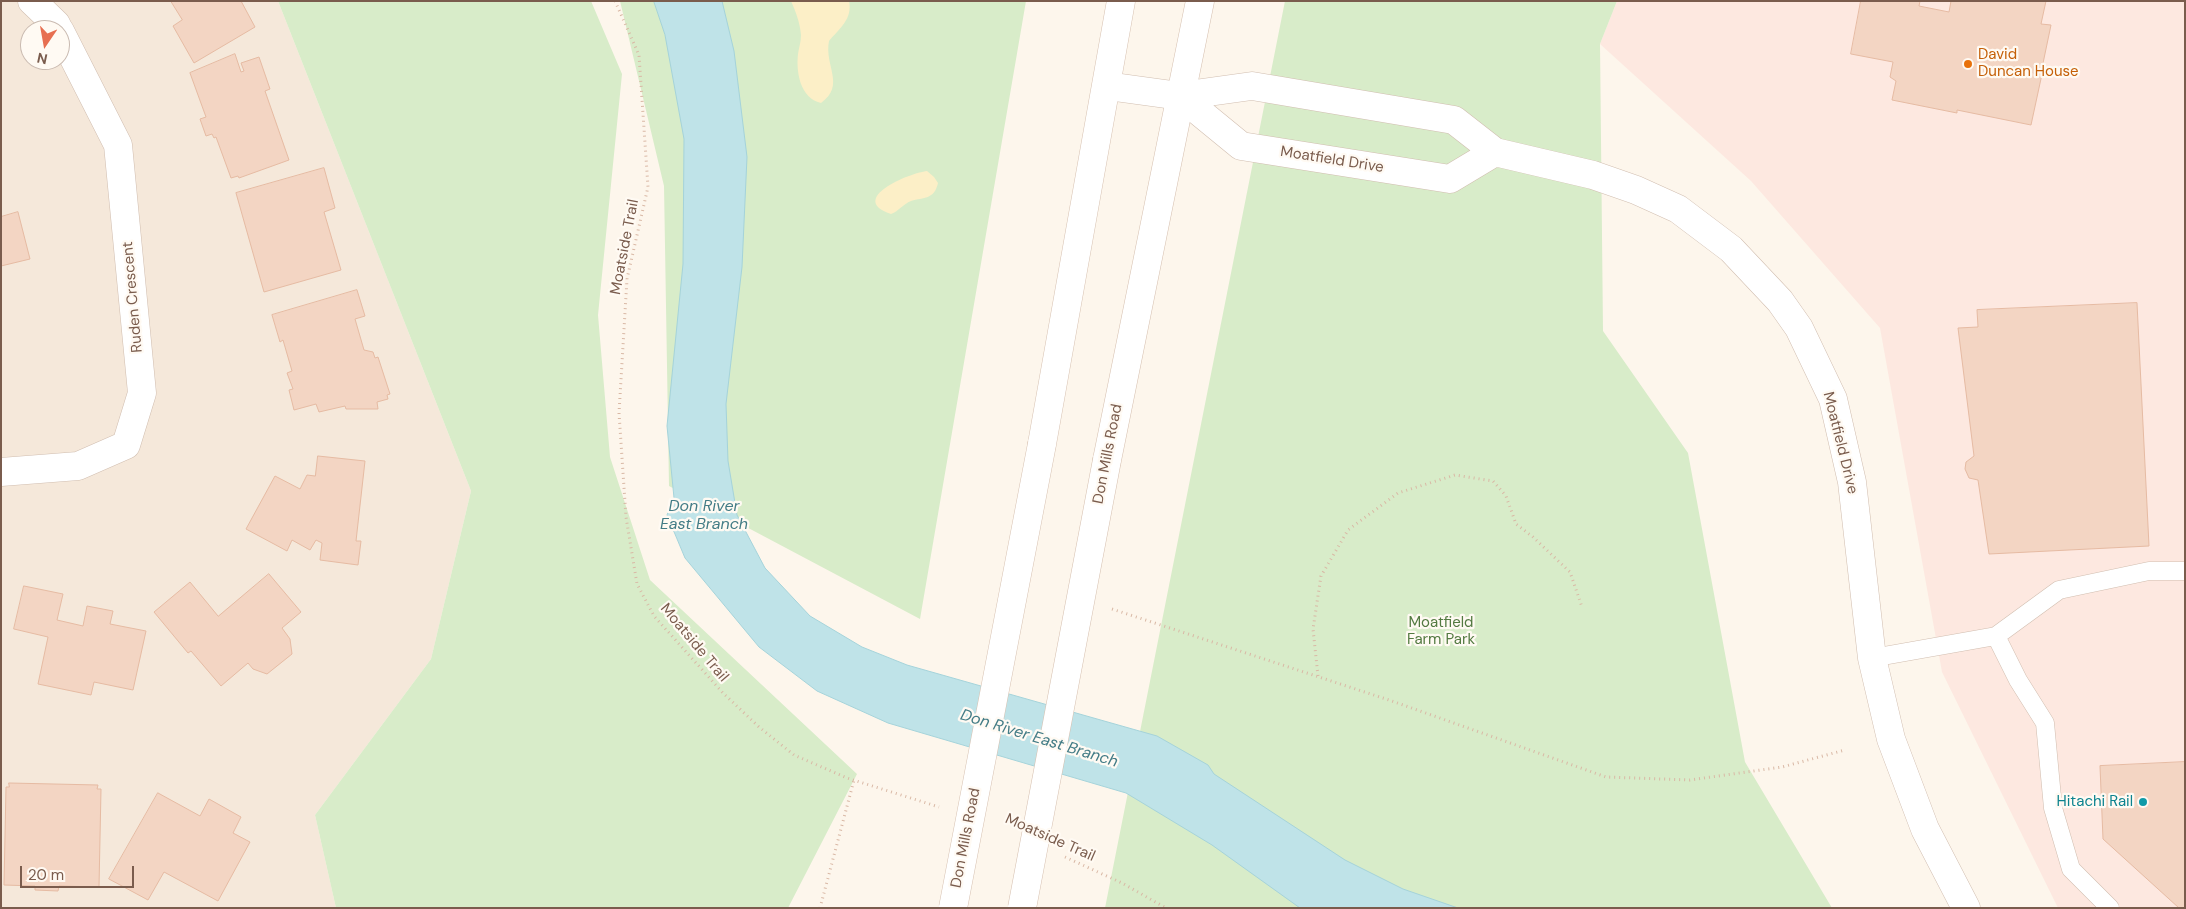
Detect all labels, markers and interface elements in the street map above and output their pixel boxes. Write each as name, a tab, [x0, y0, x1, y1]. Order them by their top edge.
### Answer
north arrow	[20, 20, 70, 70]
place label: David Duncan House	[1978, 46, 2079, 81]
text: N	[35, 49, 49, 69]
marker: David Duncan House	[1962, 58, 1974, 70]
street label: Moatfield Drive	[1279, 143, 1385, 177]
street label: Moatside Trail	[607, 198, 643, 296]
street label: Ruden Crescent	[119, 241, 147, 353]
street label: Moatfield Drive	[1819, 390, 1861, 496]
street label: Don Mills Road	[1090, 403, 1126, 505]
water label: Don River East Branch	[660, 497, 748, 535]
street label: Moatside Trail	[656, 600, 732, 686]
park label: Moatfield Farm Park	[1407, 614, 1475, 649]
water label: Don River East Branch	[958, 706, 1120, 772]
street label: Don Mills Road	[948, 787, 984, 889]
place label: Hitachi Rail	[2057, 793, 2133, 811]
marker: Hitachi Rail	[2137, 796, 2149, 808]
street label: Moatside Trail	[1002, 810, 1098, 866]
scale bar	[22, 856, 136, 888]
text: 20 m	[28, 865, 64, 885]

